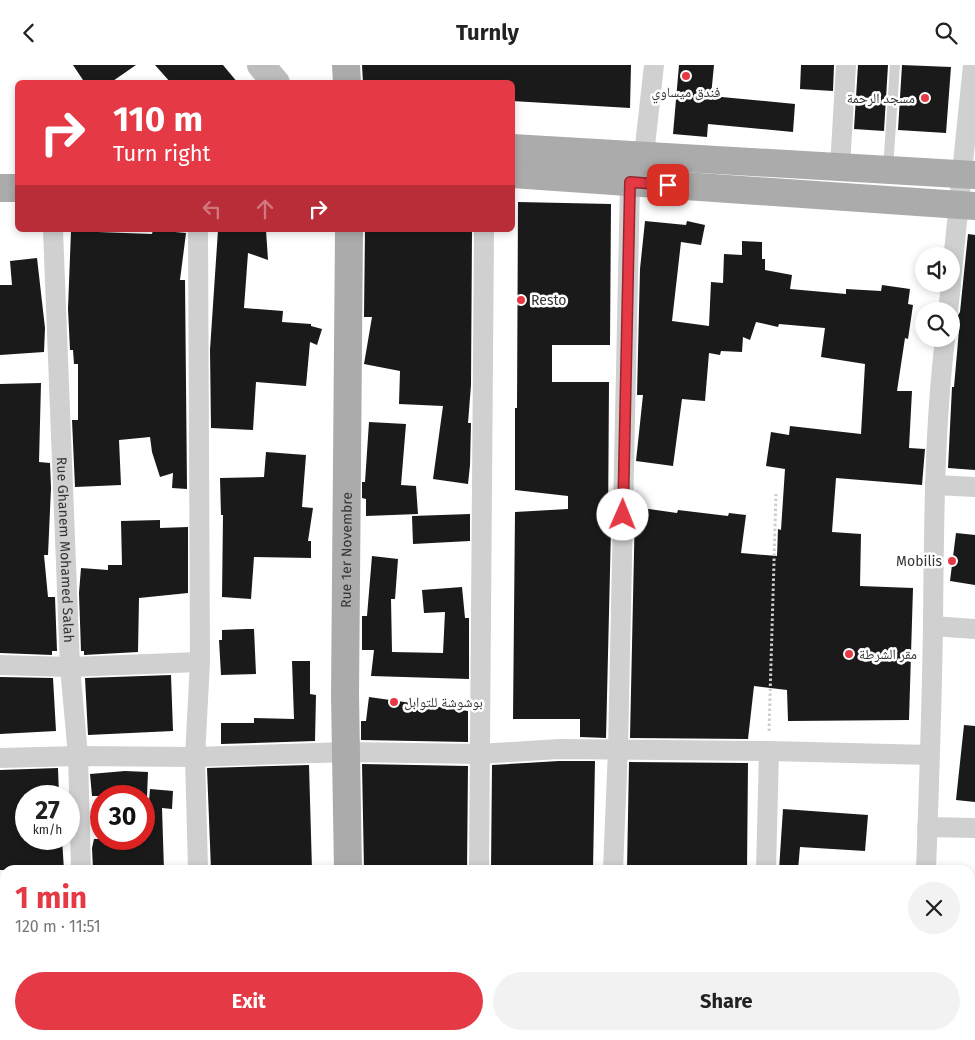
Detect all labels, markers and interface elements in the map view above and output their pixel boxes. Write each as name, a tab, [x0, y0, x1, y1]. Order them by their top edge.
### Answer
icon: back	[15, 19, 43, 47]
text: Turnly	[456, 19, 519, 46]
icon: search	[932, 19, 960, 47]
marker: فندق ميساوي	[680, 70, 692, 82]
place label: فندق ميساوي	[652, 84, 721, 104]
place label: مسجد الرحمة	[847, 90, 915, 107]
marker: مسجد الرحمة	[919, 92, 931, 104]
text: 110 m	[113, 98, 203, 140]
icon: right	[30, 100, 95, 165]
text: Turn right	[113, 140, 210, 167]
pin	[647, 164, 689, 206]
icon: arrive	[654, 171, 682, 199]
icon: left	[198, 195, 226, 223]
icon: ahead	[251, 195, 279, 223]
icon: right	[304, 195, 332, 223]
map controls	[915, 247, 960, 347]
button: sound	[915, 247, 960, 292]
place label: Resto	[531, 292, 566, 309]
marker: Resto	[515, 294, 527, 306]
button: search	[915, 302, 960, 347]
street label: Rue Ghanem Mohamed Salah	[53, 457, 77, 643]
position arrow	[596, 488, 648, 540]
street label: Rue 1er Novembre	[338, 492, 356, 608]
place label: Mobilis	[896, 553, 942, 570]
marker: Mobilis	[946, 555, 958, 567]
place label: مقر الشرطة	[859, 646, 917, 663]
marker: مقر الشرطة	[843, 648, 855, 660]
place label: بوشوشة للتوابل	[404, 694, 483, 711]
marker: بوشوشة للتوابل	[388, 696, 400, 708]
speed limit sign: 30	[90, 785, 155, 850]
text: 27	[35, 796, 60, 826]
text: km/h	[33, 823, 62, 837]
text: 1 min	[15, 880, 87, 916]
button: close	[908, 882, 960, 934]
text: 120 m · 11:51	[15, 917, 101, 936]
button: Exit	[15, 972, 483, 1030]
button: Share	[493, 972, 960, 1030]

